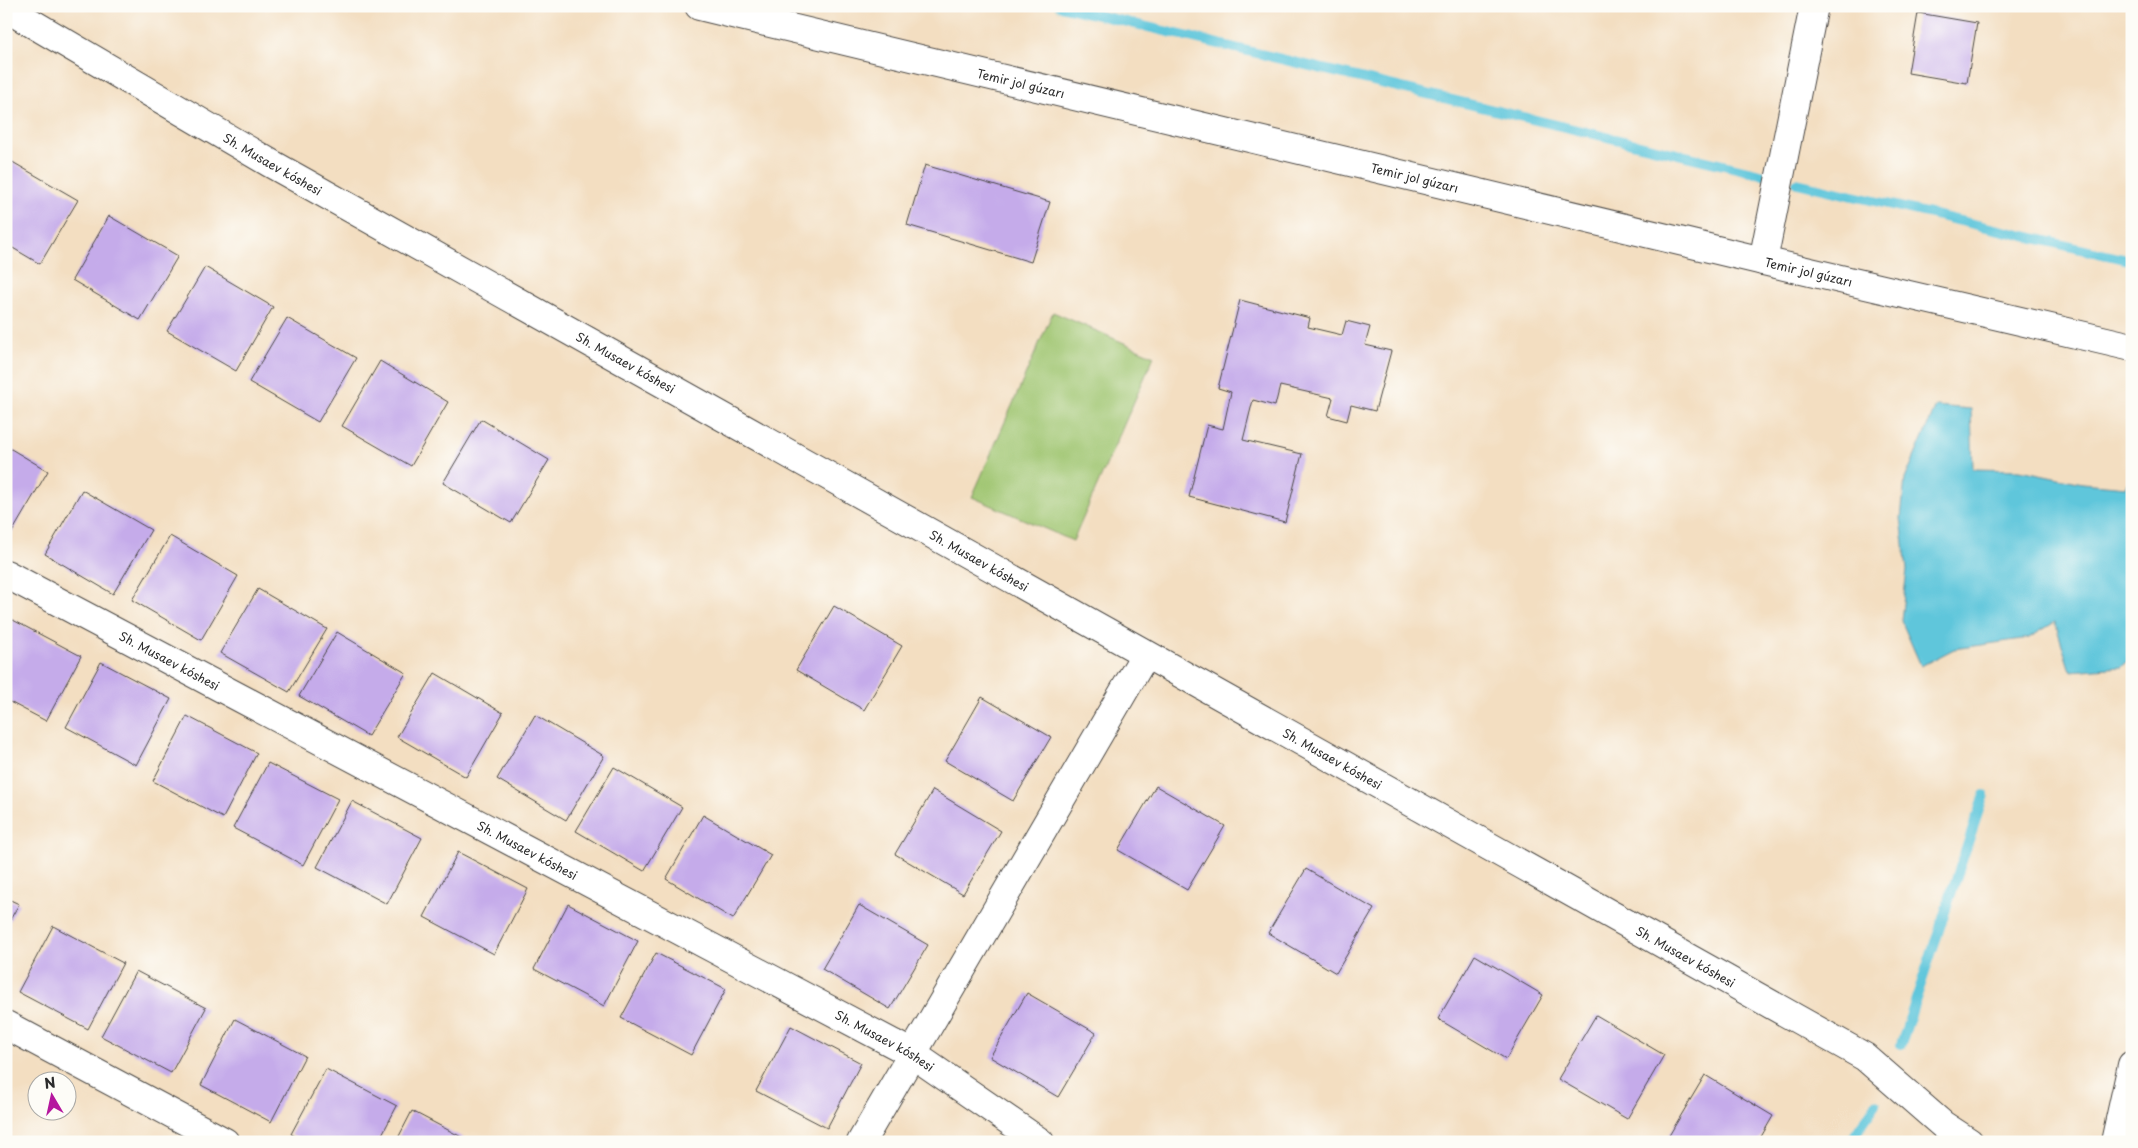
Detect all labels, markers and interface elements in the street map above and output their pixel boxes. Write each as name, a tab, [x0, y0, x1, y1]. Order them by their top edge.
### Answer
street label: Temir jol gúzarı	[975, 64, 1066, 102]
street label: Sh. Musaev kóshesi	[220, 129, 325, 199]
street label: Temir jol gúzarı	[1369, 158, 1460, 197]
street label: Temir jol gúzarı	[1763, 253, 1854, 291]
street label: Sh. Musaev kóshesi	[573, 327, 679, 397]
street label: Sh. Musaev kóshesi	[926, 525, 1032, 595]
street label: Sh. Musaev kóshesi	[116, 627, 223, 694]
street label: Sh. Musaev kóshesi	[1279, 723, 1385, 793]
street label: Sh. Musaev kóshesi	[474, 816, 581, 884]
street label: Sh. Musaev kóshesi	[1633, 921, 1739, 992]
street label: Sh. Musaev kóshesi	[832, 1006, 938, 1076]
north arrow	[28, 1070, 78, 1120]
text: N	[43, 1071, 57, 1094]

